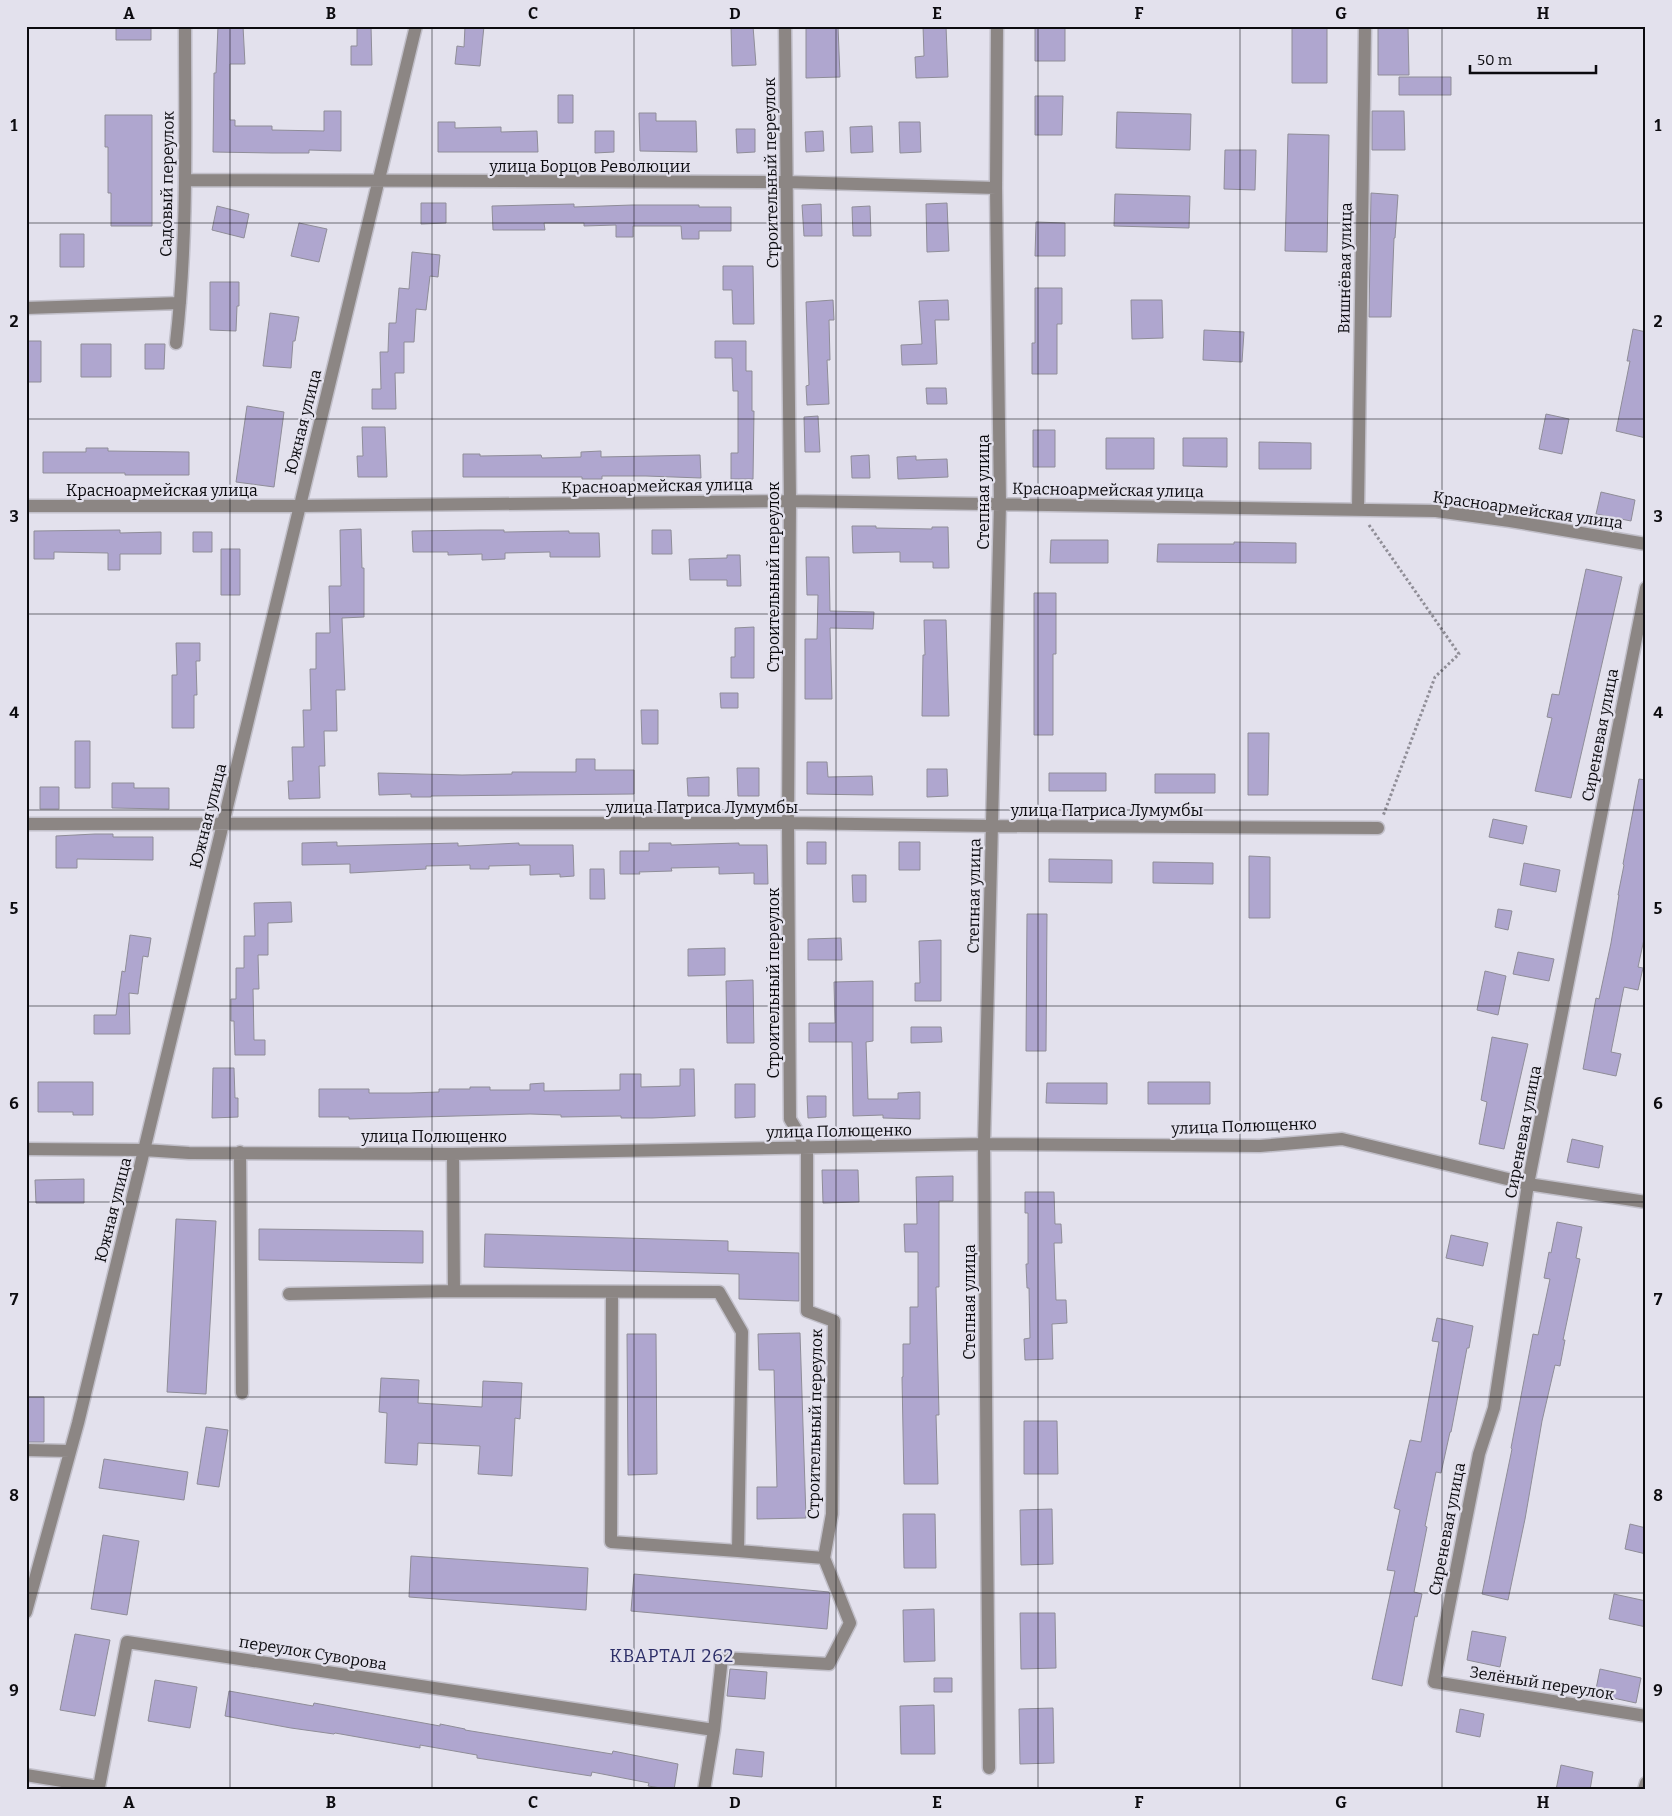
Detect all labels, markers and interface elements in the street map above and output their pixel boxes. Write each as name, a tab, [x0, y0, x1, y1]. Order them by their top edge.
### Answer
text: A	[123, 4, 135, 23]
text: B	[326, 4, 336, 23]
text: C	[528, 4, 538, 23]
text: D	[729, 4, 741, 23]
text: E	[932, 4, 942, 23]
text: F	[1135, 4, 1144, 23]
text: G	[1335, 4, 1347, 23]
text: H	[1537, 4, 1550, 23]
scale bar	[1470, 42, 1596, 74]
text: 50 m	[1477, 51, 1513, 69]
street label: Строительный переулок	[760, 77, 782, 269]
street label: Садовый переулок	[156, 110, 178, 257]
text: 1	[11, 116, 18, 135]
text: 1	[1655, 116, 1662, 135]
street label: улица Борцов Революции	[488, 157, 691, 176]
street label: Вишнёвая улица	[1334, 202, 1356, 334]
text: 2	[9, 312, 19, 331]
text: 2	[1653, 312, 1663, 331]
street label: Южная улица	[281, 367, 325, 477]
street label: Степная улица	[974, 434, 993, 550]
street label: Красноармейская улица	[561, 475, 753, 497]
street label: Красноармейская улица	[1012, 479, 1204, 501]
street label: Красноармейская улица	[66, 481, 258, 500]
street label: Строительный переулок	[764, 481, 783, 672]
street label: Красноармейская улица	[1432, 487, 1624, 533]
text: 3	[9, 507, 19, 526]
text: 3	[1653, 507, 1663, 526]
street label: Сиреневая улица	[1578, 667, 1622, 803]
text: 4	[9, 703, 19, 722]
text: 4	[1653, 703, 1663, 722]
street label: Южная улица	[186, 761, 230, 871]
street label: улица Патриса Лумумбы	[605, 798, 798, 817]
street label: улица Патриса Лумумбы	[1010, 801, 1203, 820]
street label: Степная улица	[963, 838, 985, 954]
street label: Строительный переулок	[764, 887, 783, 1078]
text: 5	[10, 899, 19, 918]
text: 5	[1654, 899, 1663, 918]
street label: Сиреневая улица	[1501, 1064, 1545, 1200]
text: 6	[9, 1094, 19, 1113]
text: 6	[1653, 1094, 1663, 1113]
street label: улица Полющенко	[1170, 1114, 1317, 1138]
street label: улица Полющенко	[765, 1120, 912, 1142]
street label: улица Полющенко	[360, 1127, 507, 1146]
street label: Южная улица	[91, 1155, 135, 1265]
street label: Степная улица	[960, 1244, 979, 1360]
text: 7	[10, 1290, 19, 1309]
text: 7	[1654, 1290, 1663, 1309]
street label: Строительный переулок	[804, 1328, 826, 1520]
street label: Сиреневая улица	[1425, 1461, 1469, 1597]
text: 8	[9, 1486, 19, 1505]
text: 8	[1653, 1486, 1663, 1505]
street label: переулок Суворова	[238, 1632, 389, 1674]
district label: КВАРТАЛ 262	[610, 1645, 734, 1667]
street label: Зелёный переулок	[1468, 1662, 1616, 1704]
text: 9	[9, 1681, 19, 1700]
text: 9	[1653, 1681, 1663, 1700]
text: A	[123, 1793, 135, 1812]
text: B	[326, 1793, 336, 1812]
text: C	[528, 1793, 538, 1812]
text: D	[729, 1793, 741, 1812]
text: E	[932, 1793, 942, 1812]
text: F	[1135, 1793, 1144, 1812]
text: G	[1335, 1793, 1347, 1812]
text: H	[1537, 1793, 1550, 1812]

